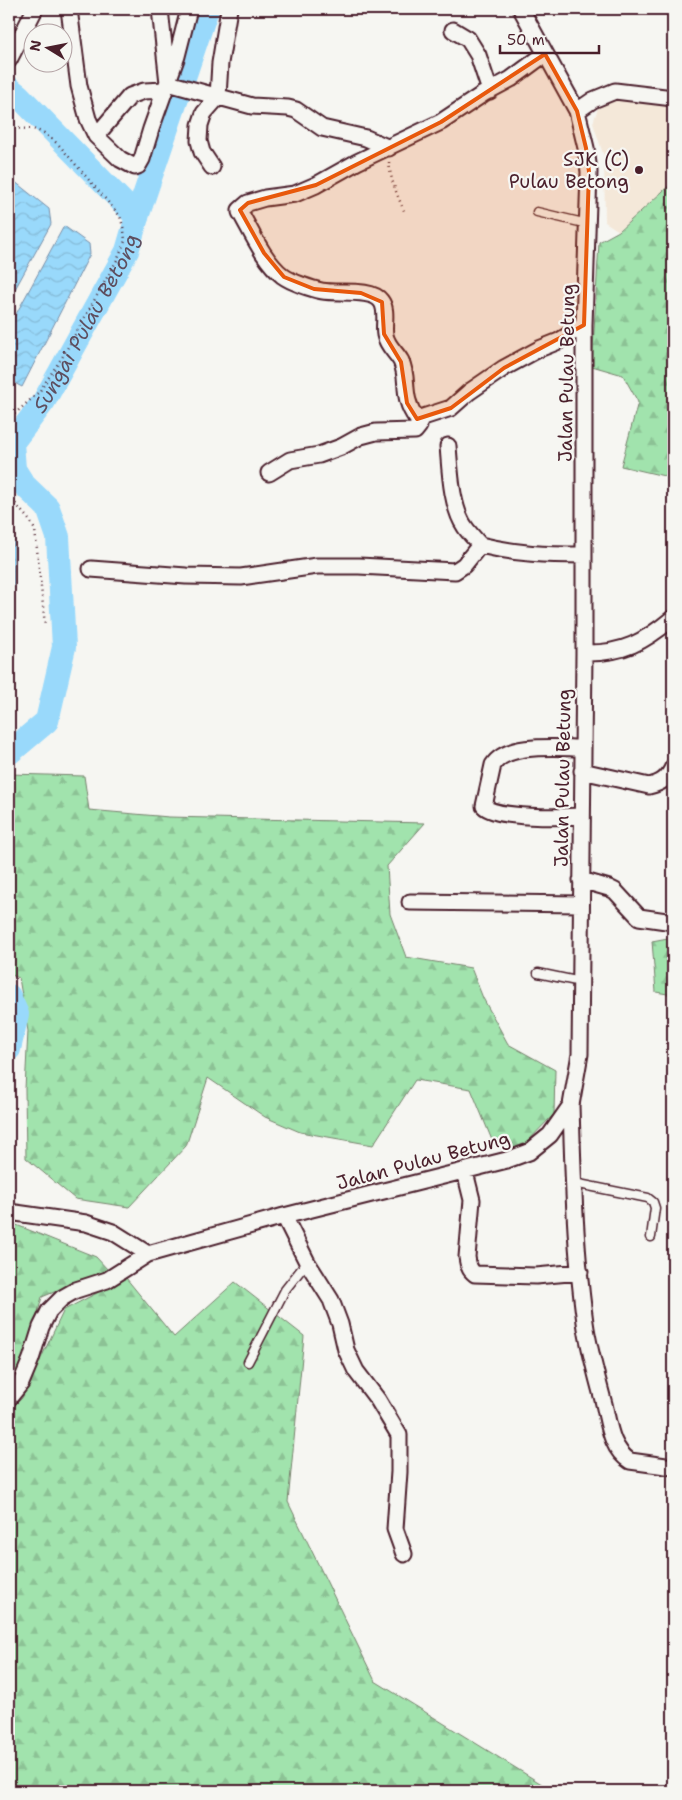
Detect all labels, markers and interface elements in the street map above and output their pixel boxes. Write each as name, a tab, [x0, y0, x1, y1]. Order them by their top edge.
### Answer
north arrow	[22, 22, 72, 72]
scale bar	[500, 22, 598, 54]
text: 50 m	[507, 30, 545, 50]
text: N	[25, 39, 45, 53]
place label: SJK (C) Pulau Betong	[509, 147, 629, 194]
marker: SJK (C) Pulau Betong	[633, 164, 645, 176]
water label: Sungai Pulau Betong	[27, 231, 144, 418]
street label: Jalan Pulau Betung	[552, 284, 581, 462]
street label: Jalan Pulau Betung	[548, 689, 577, 867]
street label: Jalan Pulau Betung	[334, 1125, 513, 1196]

